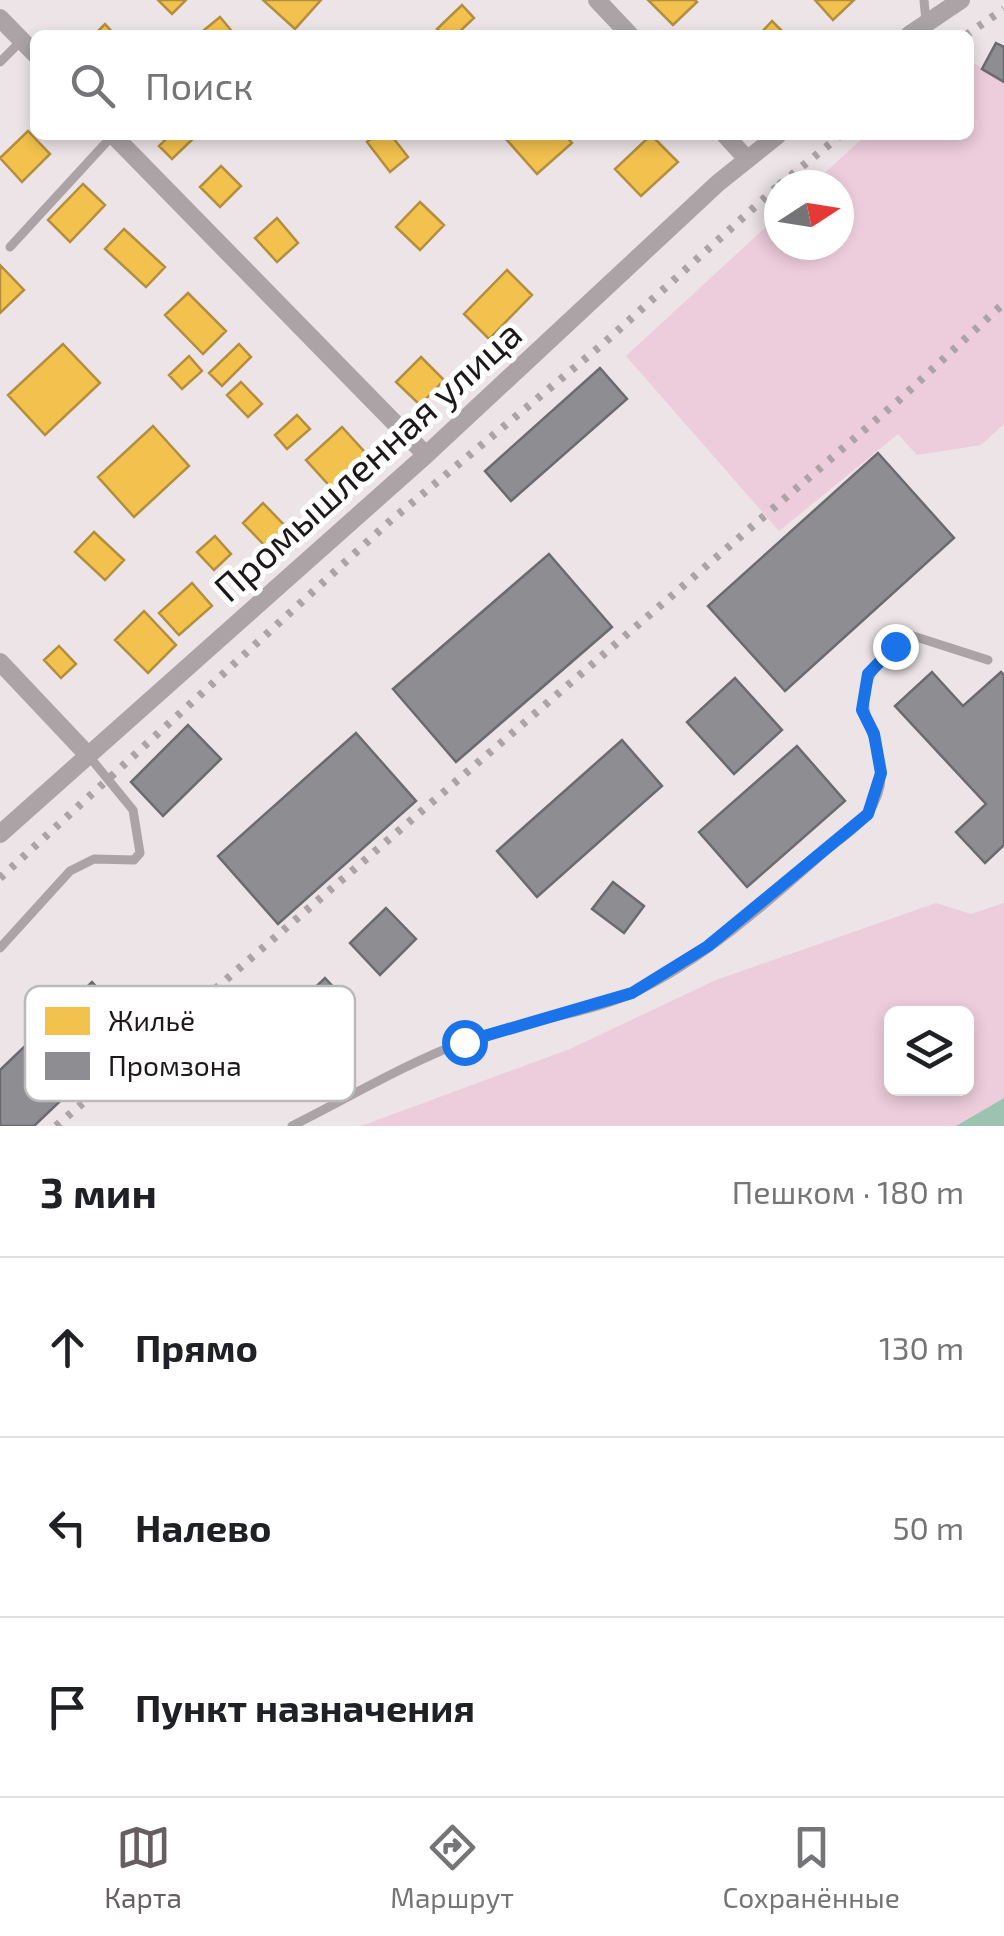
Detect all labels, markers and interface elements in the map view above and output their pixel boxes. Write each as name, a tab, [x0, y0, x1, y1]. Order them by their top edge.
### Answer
search box	[30, 30, 974, 140]
icon: search	[65, 58, 120, 113]
text: Поиск	[145, 62, 254, 108]
north arrow	[764, 170, 854, 260]
street label: Промышленная улица	[204, 310, 530, 610]
route end	[873, 624, 919, 670]
legend	[25, 986, 355, 1101]
text: Жильё	[108, 1003, 195, 1037]
map controls	[884, 1006, 974, 1096]
button: layers	[884, 1006, 974, 1096]
route start	[442, 1020, 488, 1066]
text: Промзона	[108, 1048, 242, 1082]
text: 3 мин	[40, 1166, 157, 1216]
text: Пешком · 180 m	[732, 1172, 964, 1210]
icon: ahead	[40, 1320, 95, 1375]
text: Прямо	[135, 1324, 258, 1370]
text: 130 m	[879, 1328, 964, 1366]
icon: left	[40, 1500, 95, 1555]
text: Налево	[135, 1504, 271, 1550]
text: 50 m	[892, 1508, 964, 1546]
icon: arrive	[40, 1680, 95, 1735]
text: Пункт назначения	[135, 1684, 475, 1730]
tab: Карта	[104, 1820, 182, 1914]
tab: Маршрут	[390, 1820, 514, 1914]
tab: Сохранённые	[722, 1820, 900, 1914]

